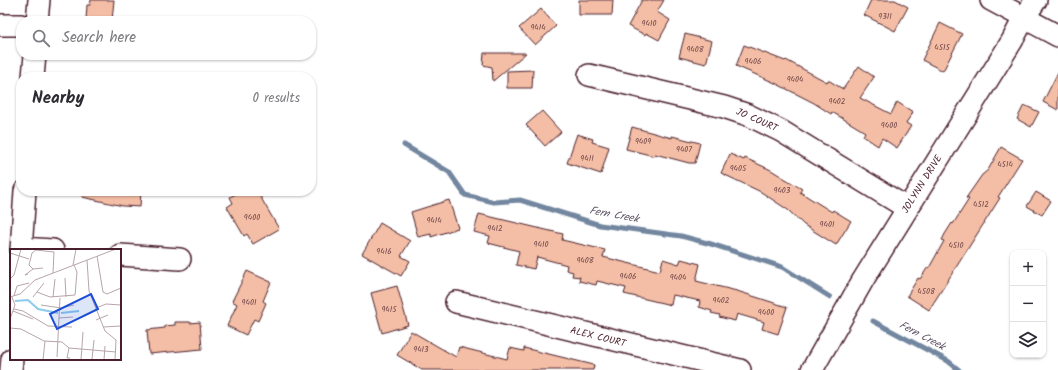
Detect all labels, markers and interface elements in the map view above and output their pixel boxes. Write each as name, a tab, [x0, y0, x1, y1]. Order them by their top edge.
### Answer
house number: 9311	[878, 10, 892, 23]
search box	[16, 16, 316, 60]
house number: 9410	[642, 17, 656, 30]
house number: 9414	[530, 21, 546, 34]
text: Search here	[62, 26, 136, 50]
icon: search	[30, 27, 52, 49]
house number: 4515	[934, 41, 950, 54]
house number: 9408	[686, 43, 704, 56]
house number: 9406	[745, 55, 761, 68]
house number: 9404	[787, 73, 804, 86]
text: Nearby	[32, 85, 84, 112]
text: 0 results	[253, 88, 300, 109]
house number: 9402	[829, 95, 846, 108]
street label: JO COURT	[734, 104, 782, 137]
house number: 9400	[881, 119, 897, 132]
house number: 9409	[635, 135, 651, 148]
house number: 9407	[676, 143, 692, 156]
street label: JOLYNN DRIVE	[898, 151, 947, 216]
house number: 9411	[580, 152, 594, 165]
house number: 4514	[997, 158, 1013, 171]
house number: 9405	[730, 162, 747, 175]
house number: 9403	[774, 184, 791, 197]
house number: 4512	[973, 198, 989, 211]
water label: Fern Creek	[588, 202, 642, 229]
house number: 9400	[244, 211, 260, 224]
house number: 9414	[426, 214, 442, 227]
house number: 9401	[820, 218, 835, 231]
house number: 9412	[487, 222, 503, 235]
house number: 9410	[534, 238, 548, 251]
house number: 4510	[948, 239, 964, 252]
house number: 9416	[376, 245, 392, 258]
inset map	[10, 249, 121, 360]
map controls	[1010, 250, 1046, 358]
button: +	[1010, 250, 1046, 286]
house number: 9408	[576, 254, 594, 267]
house number: 9406	[620, 270, 636, 283]
house number: 9404	[670, 271, 687, 284]
house number: 4508	[917, 285, 935, 298]
button: −	[1010, 286, 1046, 322]
house number: 9402	[713, 294, 730, 307]
house number: 9401	[242, 296, 257, 309]
house number: 9415	[381, 303, 397, 316]
house number: 9400	[758, 306, 774, 319]
water label: Fern Creek	[896, 316, 950, 357]
street label: ALEX COURT	[568, 322, 629, 352]
button: layers	[1010, 322, 1046, 358]
house number: 9413	[413, 343, 429, 356]

